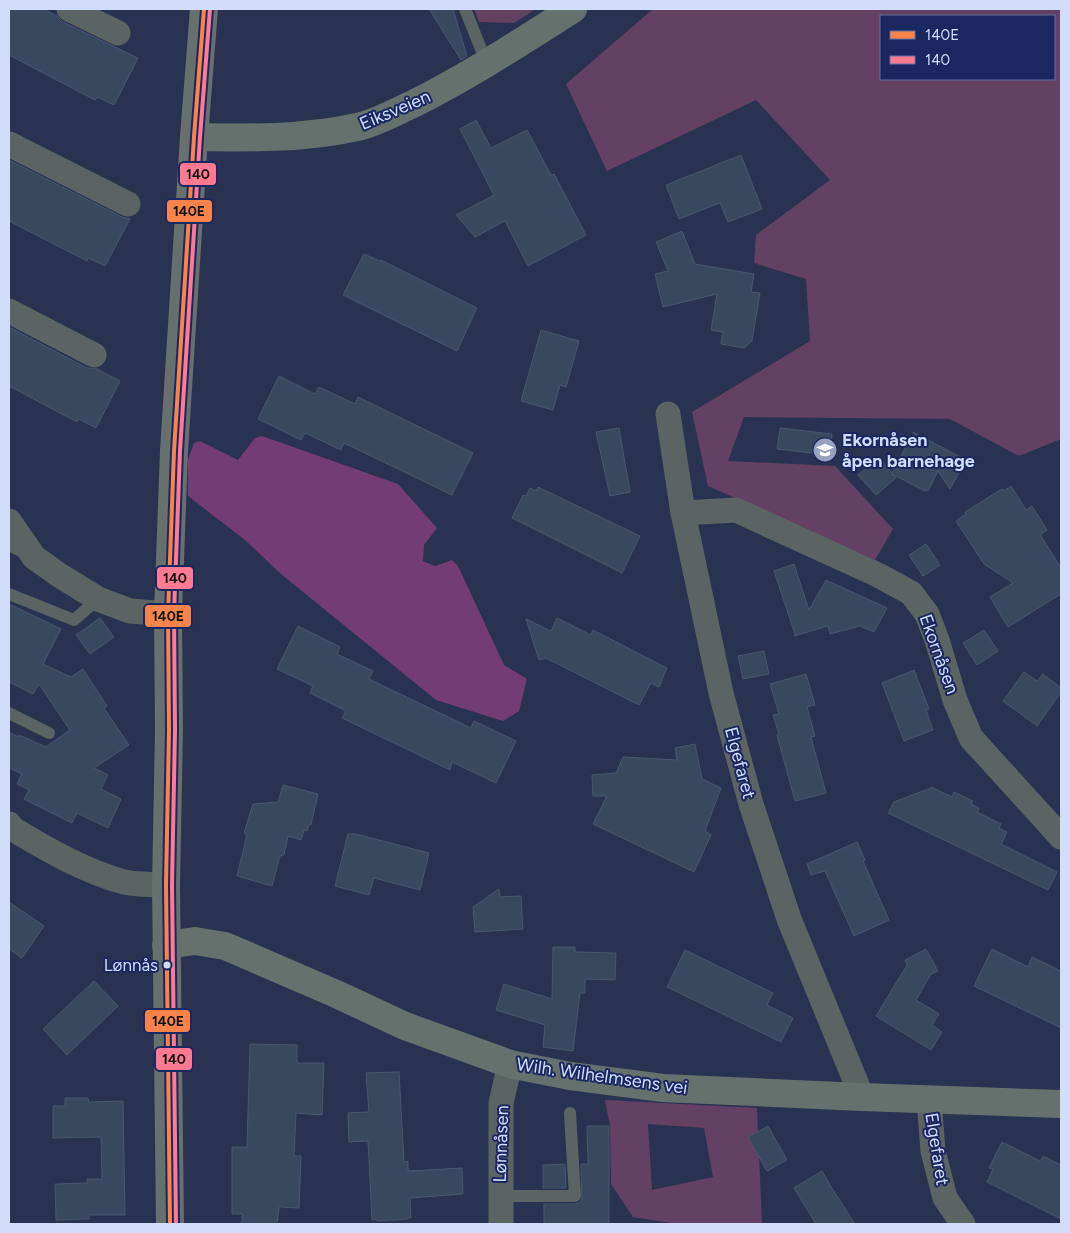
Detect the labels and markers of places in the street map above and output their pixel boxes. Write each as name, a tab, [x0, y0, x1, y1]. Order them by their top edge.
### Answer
place label: Ekornåsen åpen barnehage	[842, 429, 975, 472]
school or university icon: Ekornåsen åpen barnehage	[812, 437, 838, 463]
place label: Lønnås	[104, 955, 158, 975]
marker: Lønnås	[162, 960, 172, 970]

